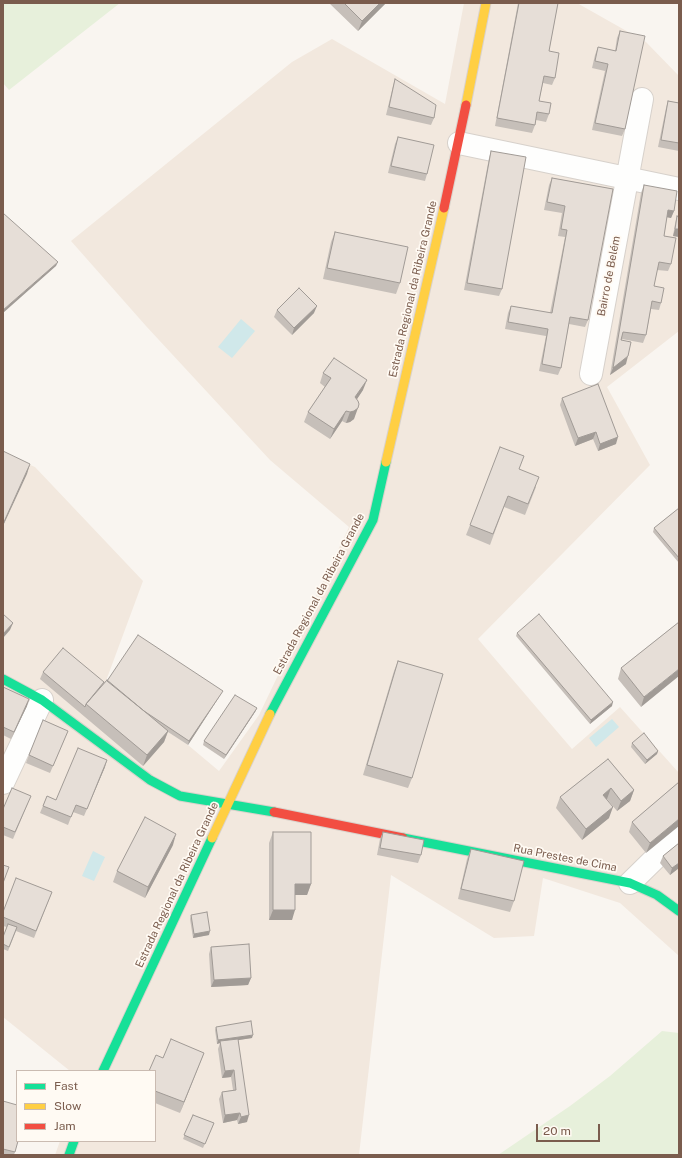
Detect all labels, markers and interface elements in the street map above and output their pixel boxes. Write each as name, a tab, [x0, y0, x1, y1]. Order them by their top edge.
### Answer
street label: Estrada Regional da Ribeira Grande	[386, 199, 440, 379]
street label: Bairro de Belém	[595, 235, 623, 317]
street label: Estrada Regional da Ribeira Grande	[271, 511, 367, 677]
street label: Estrada Regional da Ribeira Grande	[133, 800, 221, 970]
street label: Rua Prestes de Cima	[512, 841, 618, 875]
legend	[16, 1070, 156, 1142]
text: Fast	[54, 1079, 78, 1093]
text: Slow	[54, 1099, 81, 1113]
scale bar	[538, 1116, 602, 1142]
text: Jam	[54, 1119, 76, 1133]
text: 20 m	[543, 1124, 571, 1138]

